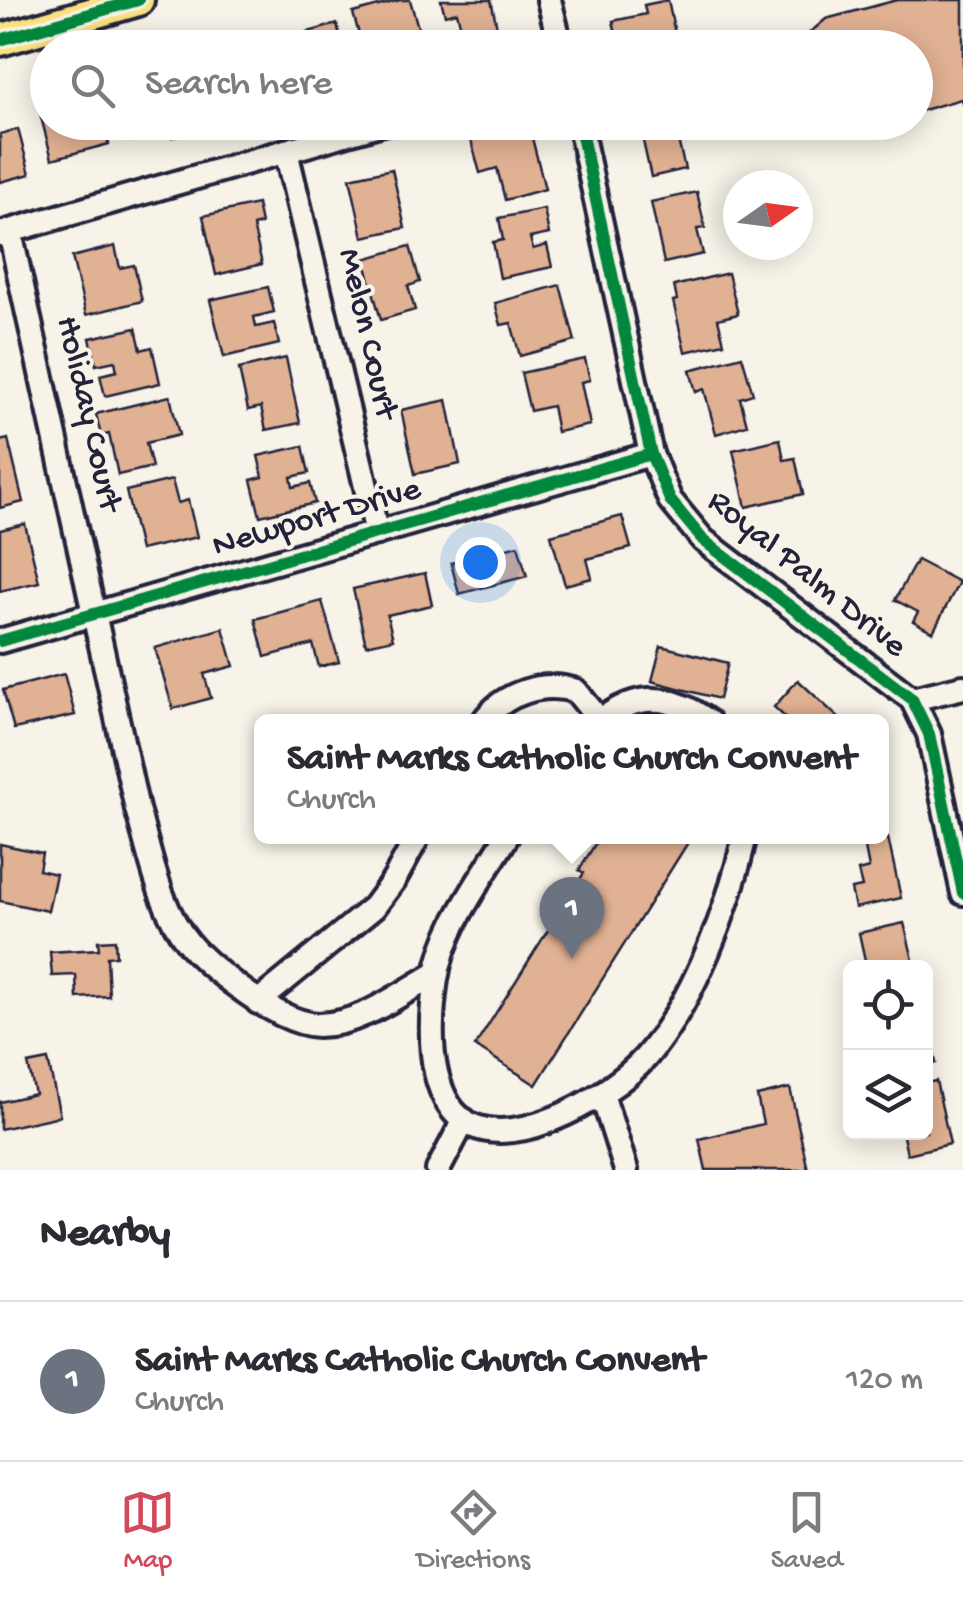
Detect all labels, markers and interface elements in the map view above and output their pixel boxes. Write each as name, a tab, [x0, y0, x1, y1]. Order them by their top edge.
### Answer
search box	[30, 30, 933, 140]
icon: search	[65, 58, 120, 113]
text: Search here	[145, 63, 332, 107]
north arrow	[723, 170, 813, 260]
street label: Melon Court	[327, 245, 406, 426]
street label: Holiday Court	[45, 312, 130, 518]
street label: Newport Drive	[208, 469, 427, 568]
street label: Royal Palm Drive	[698, 482, 915, 669]
your location	[455, 537, 506, 588]
popup	[254, 714, 889, 844]
text: Saint Marks Catholic Church Convent	[287, 738, 856, 782]
text: Church	[287, 782, 376, 820]
pin: 1	[540, 876, 604, 959]
map controls	[843, 960, 933, 1140]
button: locate	[843, 960, 933, 1050]
button: layers	[843, 1050, 933, 1140]
text: Nearby	[40, 1211, 170, 1260]
text: Saint Marks Catholic Church Convent	[135, 1340, 704, 1384]
text: 1	[66, 1362, 79, 1400]
text: 120 m	[846, 1362, 923, 1400]
text: Church	[135, 1384, 224, 1422]
tab: Map	[120, 1485, 175, 1578]
tab: Directions	[416, 1485, 530, 1578]
tab: Saved	[771, 1485, 843, 1578]

